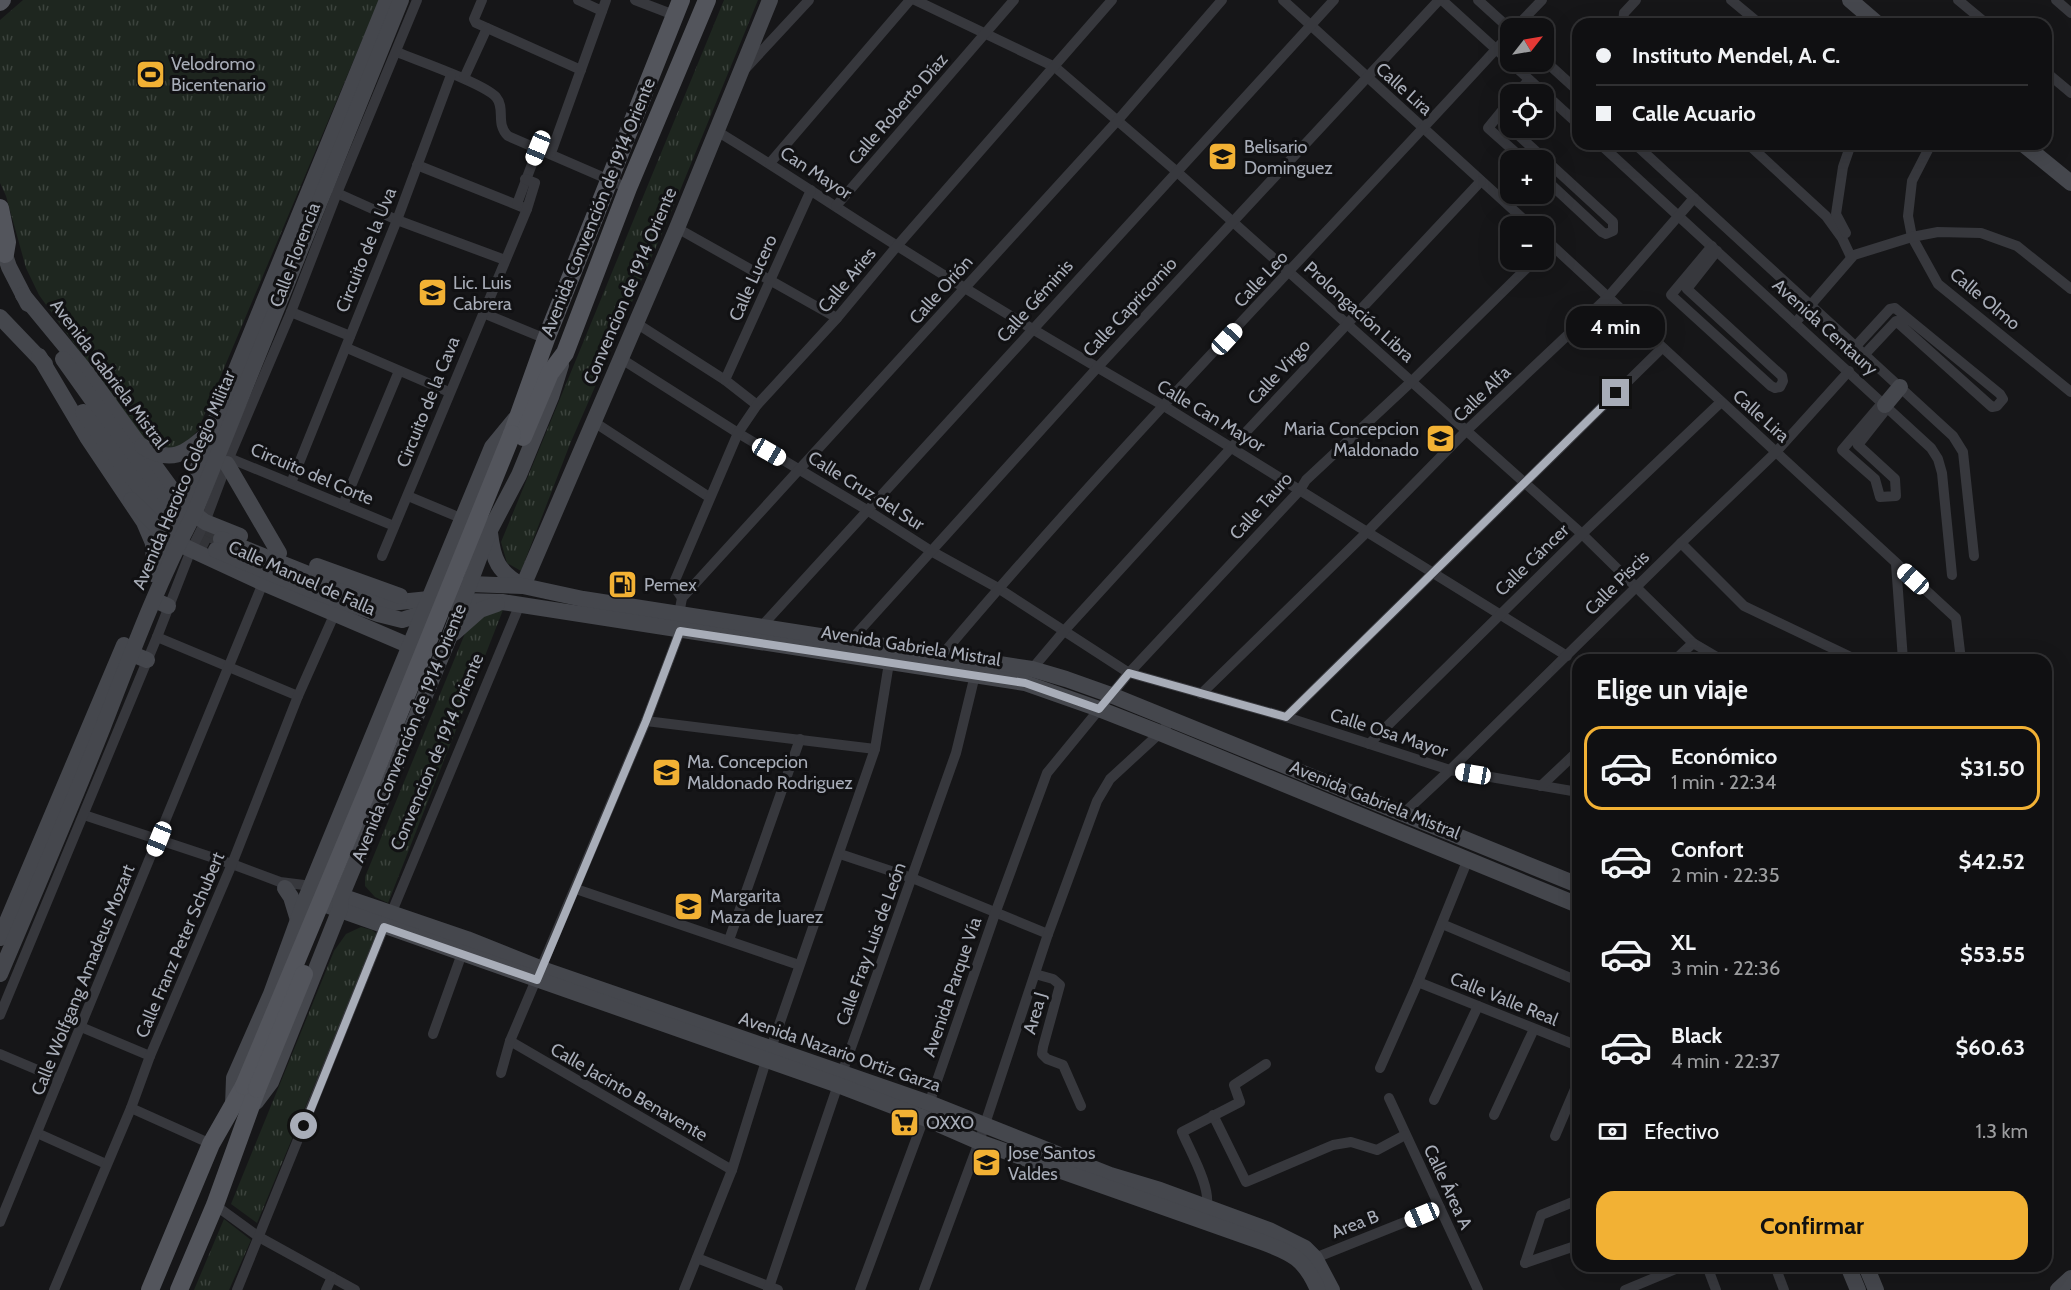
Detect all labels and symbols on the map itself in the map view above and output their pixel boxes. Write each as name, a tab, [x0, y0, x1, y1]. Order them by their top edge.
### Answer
north arrow	[1500, 18, 1554, 72]
street label: Calle Roberto Díaz	[844, 48, 953, 169]
place label: Velodromo Bicentenario	[171, 53, 266, 96]
sports icon: Velodromo Bicentenario	[134, 58, 166, 90]
street label: Calle Lira	[1371, 58, 1437, 120]
street label: Avenida Convención de 1914 Oriente	[536, 75, 660, 339]
car	[523, 128, 553, 168]
place label: Belisario Dominguez	[1244, 136, 1333, 179]
school or university icon: Belisario Dominguez	[1207, 141, 1239, 173]
street label: Can Mayor	[776, 142, 856, 204]
street label: Circuito de la Uva	[331, 184, 401, 316]
street label: Convencion de 1914 Oriente	[578, 184, 682, 388]
street label: Calle Florencia	[265, 199, 325, 310]
street label: Calle Lucero	[724, 231, 782, 325]
street label: Calle Aries	[813, 243, 881, 317]
street label: Calle Leo	[1229, 246, 1293, 312]
street label: Calle Orión	[905, 251, 977, 329]
street label: Calle Capricornio	[1078, 253, 1182, 361]
street label: Calle Géminis	[992, 255, 1078, 347]
street label: Prolongación Libra	[1300, 257, 1419, 367]
street label: Calle Olmo	[1945, 263, 2025, 335]
place label: Lic. Luis Cabrera	[453, 272, 512, 315]
street label: Avenida Centaury	[1768, 274, 1882, 380]
school or university icon: Lic. Luis Cabrera	[416, 277, 448, 309]
street label: Avenida Gabriela Mistral	[46, 295, 173, 454]
callout: 4 min	[1566, 306, 1666, 348]
car	[1208, 320, 1246, 358]
street label: Circuito de la Cava	[392, 333, 464, 471]
street label: Calle Virgo	[1243, 335, 1315, 409]
street label: Calle Alfa	[1449, 361, 1515, 427]
street label: Avenida Heroico Colegio Militar	[128, 367, 240, 593]
street label: Calle Can Mayor	[1153, 375, 1269, 457]
route end	[1602, 379, 1629, 406]
street label: Calle Lira	[1728, 385, 1794, 447]
place label: Maria Concepcion Maldonado	[1284, 418, 1419, 461]
school or university icon: Maria Concepcion Maldonado	[1424, 423, 1456, 455]
car	[749, 435, 789, 469]
street label: Circuito del Corte	[247, 438, 377, 510]
street label: Calle Cruz del Sur	[804, 446, 929, 536]
street label: Calle Tauro	[1225, 468, 1297, 544]
street label: Calle Cáncer	[1490, 519, 1574, 601]
street label: Calle Manuel de Falla	[225, 536, 379, 621]
street label: Calle Piscis	[1580, 546, 1654, 620]
car	[1894, 560, 1932, 598]
fuel station icon: Pemex	[607, 569, 639, 601]
place label: Pemex	[644, 574, 697, 596]
street label: Avenida Convención de 1914 Oriente	[347, 601, 471, 865]
street label: Avenida Gabriela Mistral	[820, 621, 1003, 671]
street label: Convencion de 1914 Oriente	[385, 650, 489, 854]
street label: Calle Osa Mayor	[1327, 704, 1451, 762]
place label: Ma. Concepcion Maldonado Rodriguez	[687, 751, 853, 794]
school or university icon: Ma. Concepcion Maldonado Rodriguez	[650, 756, 682, 788]
street label: Avenida Gabriela Mistral	[1287, 756, 1464, 844]
car	[1454, 762, 1492, 786]
car	[144, 819, 174, 859]
street label: Calle Franz Peter Schubert	[131, 849, 229, 1041]
street label: Calle Fray Luis de León	[831, 859, 911, 1029]
street label: Calle Wolfgang Amadeus Mozart	[27, 861, 139, 1099]
place label: Margarita Maza de Juarez	[710, 885, 824, 928]
school or university icon: Margarita Maza de Juarez	[673, 890, 705, 922]
street label: Avenida Parque Vía	[918, 914, 986, 1060]
street label: Calle Valle Real	[1447, 967, 1562, 1031]
street label: Area J	[1018, 989, 1052, 1037]
street label: Avenida Nazario Ortiz Garza	[736, 1007, 944, 1097]
street label: Calle Jacinto Benavente	[547, 1038, 711, 1146]
supermarket icon: OXXO	[889, 1107, 921, 1139]
route start	[290, 1112, 317, 1139]
place label: OXXO	[926, 1112, 974, 1134]
street label: Calle Área A	[1419, 1141, 1477, 1233]
place label: Jose Santos Valdes	[1007, 1142, 1095, 1185]
school or university icon: Jose Santos Valdes	[971, 1147, 1003, 1179]
car	[1402, 1200, 1442, 1230]
street label: Area B	[1328, 1205, 1382, 1243]

